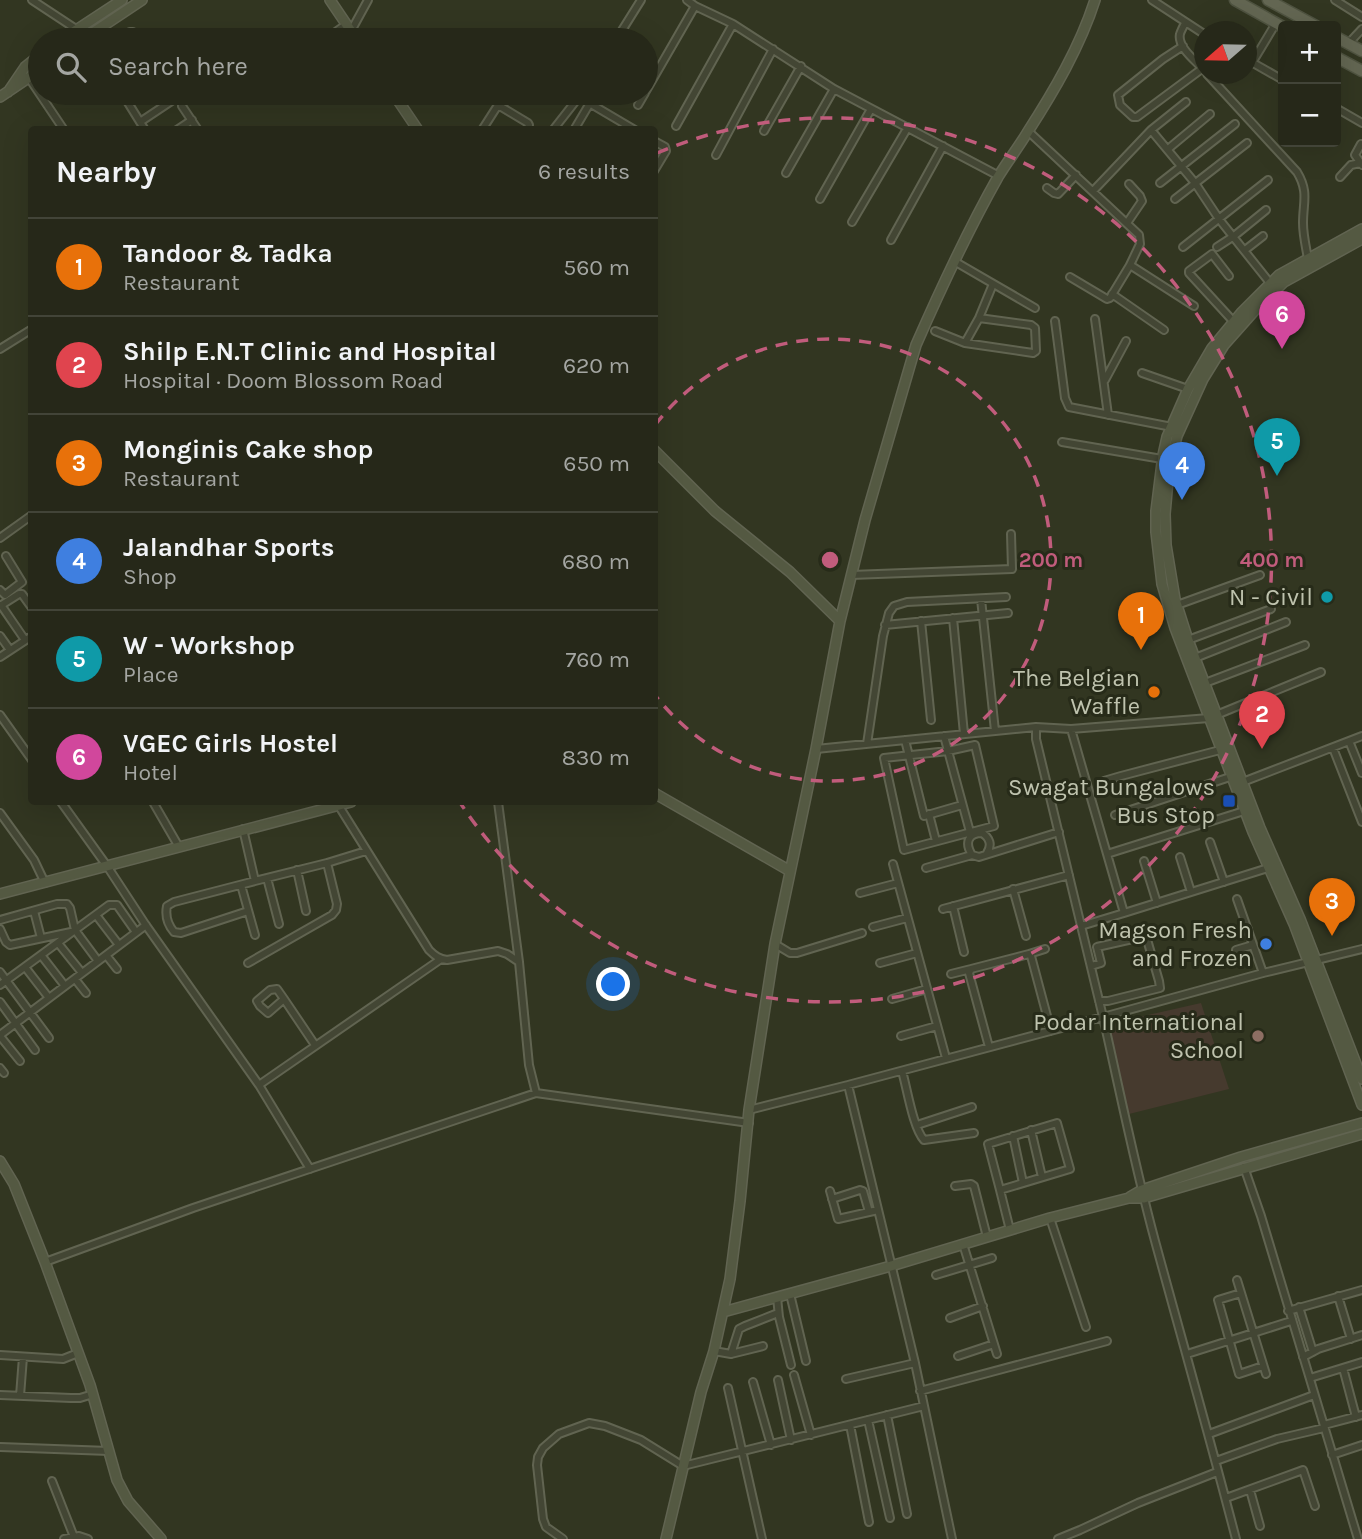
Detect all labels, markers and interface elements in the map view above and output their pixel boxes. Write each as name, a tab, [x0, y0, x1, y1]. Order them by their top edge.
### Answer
north arrow	[1194, 21, 1257, 84]
map controls	[1278, 21, 1341, 147]
button: +	[1278, 21, 1341, 84]
search box	[28, 28, 658, 105]
icon: search	[52, 48, 90, 86]
text: Search here	[108, 51, 248, 82]
button: −	[1278, 84, 1341, 147]
text: Nearby	[56, 154, 156, 190]
text: 6 results	[538, 158, 630, 185]
text: Tandoor & Tadka	[123, 238, 333, 269]
text: 1	[75, 254, 83, 281]
text: 560 m	[563, 254, 630, 281]
text: Restaurant	[123, 269, 240, 296]
pin: 6	[1259, 291, 1305, 349]
text: Shilp E.N.T Clinic and Hospital	[123, 336, 497, 367]
text: 2	[72, 352, 86, 379]
text: 620 m	[563, 352, 630, 379]
text: Hospital · Doom Blossom Road	[123, 367, 443, 394]
pin: 5	[1254, 418, 1300, 476]
text: Monginis Cake shop	[123, 434, 373, 465]
pin: 4	[1159, 442, 1205, 500]
text: 3	[72, 450, 86, 477]
text: 650 m	[563, 450, 630, 477]
text: Restaurant	[123, 465, 240, 492]
text: Jalandhar Sports	[123, 532, 335, 563]
text: 4	[72, 548, 86, 575]
text: 680 m	[562, 548, 630, 575]
centre of rings	[818, 548, 842, 572]
text: 200 m	[1019, 548, 1083, 572]
text: 400 m	[1240, 548, 1304, 572]
text: Shop	[123, 563, 177, 590]
place label: N - Civil	[1229, 583, 1313, 611]
marker: N - Civil	[1319, 589, 1335, 605]
pin: 1	[1118, 592, 1164, 650]
text: W - Workshop	[123, 630, 295, 661]
text: 5	[72, 646, 86, 673]
text: 760 m	[565, 646, 630, 673]
text: Place	[123, 661, 179, 688]
place label: The Belgian Waffle	[1013, 664, 1140, 720]
marker: The Belgian Waffle	[1146, 684, 1162, 700]
pin: 2	[1239, 691, 1285, 749]
text: VGEC Girls Hostel	[123, 728, 338, 759]
text: 6	[72, 744, 86, 771]
text: 830 m	[562, 744, 630, 771]
text: Hotel	[123, 759, 178, 786]
place label: Swagat Bungalows Bus Stop	[1008, 773, 1215, 829]
marker: Swagat Bungalows Bus Stop	[1221, 793, 1237, 809]
pin: 3	[1309, 878, 1355, 936]
place label: Magson Fresh and Frozen	[1098, 916, 1252, 972]
marker: Magson Fresh and Frozen	[1258, 936, 1274, 952]
your location	[596, 967, 630, 1001]
place label: Podar International School	[1033, 1008, 1244, 1064]
marker: Podar International School	[1250, 1028, 1266, 1044]

